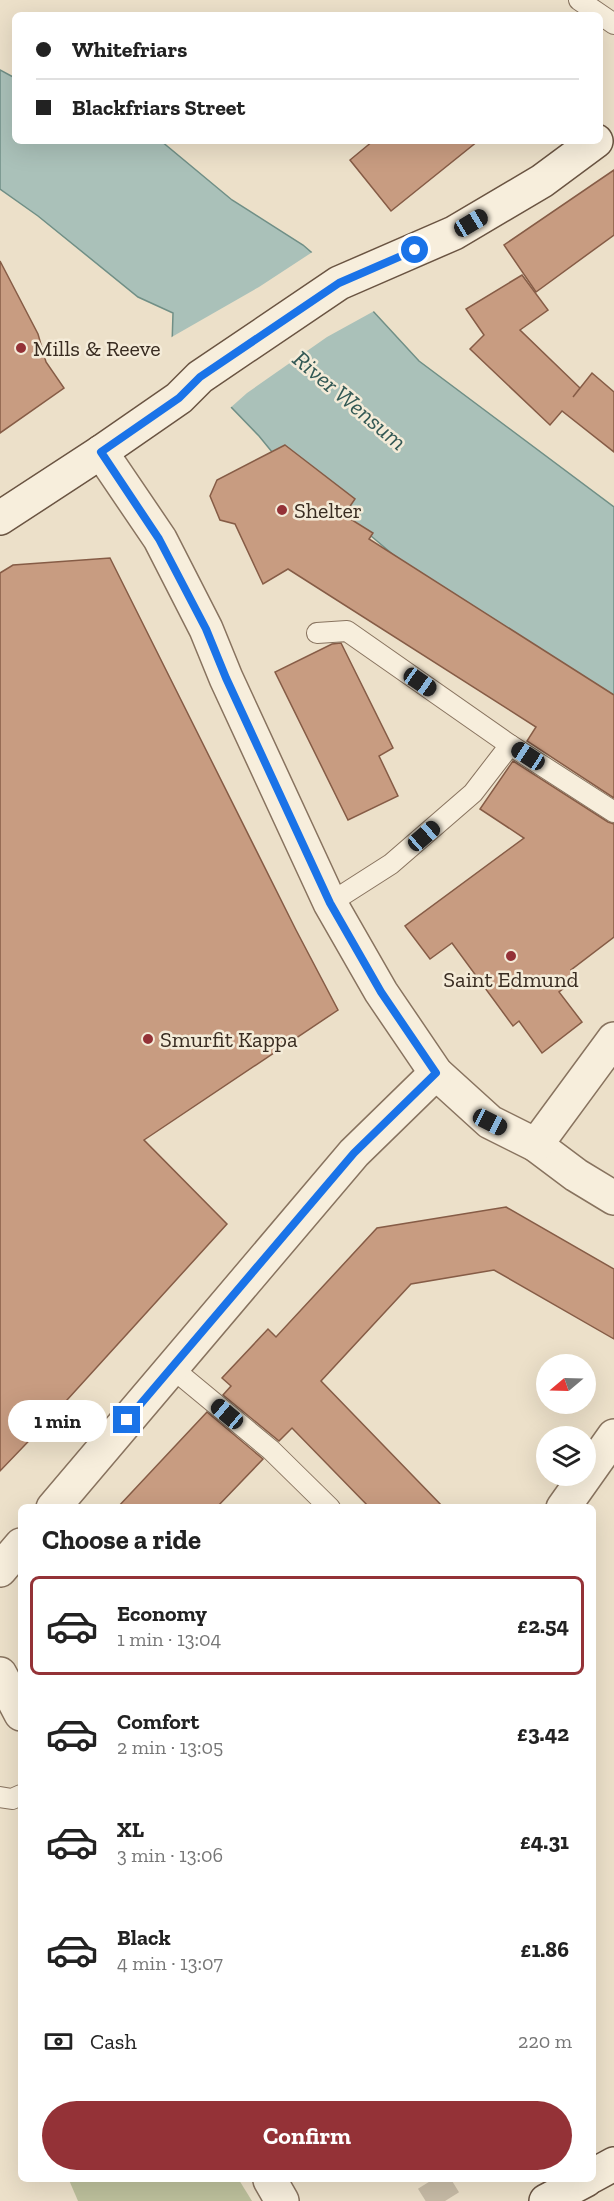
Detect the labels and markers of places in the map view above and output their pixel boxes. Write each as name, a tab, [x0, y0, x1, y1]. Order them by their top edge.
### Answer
place label: Mills & Reeve	[33, 335, 161, 362]
marker: Mills & Reeve	[14, 341, 28, 355]
place label: Shelter	[294, 497, 362, 524]
marker: Shelter	[275, 503, 289, 517]
marker: Saint Edmund	[504, 949, 518, 963]
place label: Saint Edmund	[443, 966, 579, 993]
place label: Smurfit Kappa	[160, 1026, 298, 1053]
marker: Smurfit Kappa	[141, 1032, 155, 1046]

